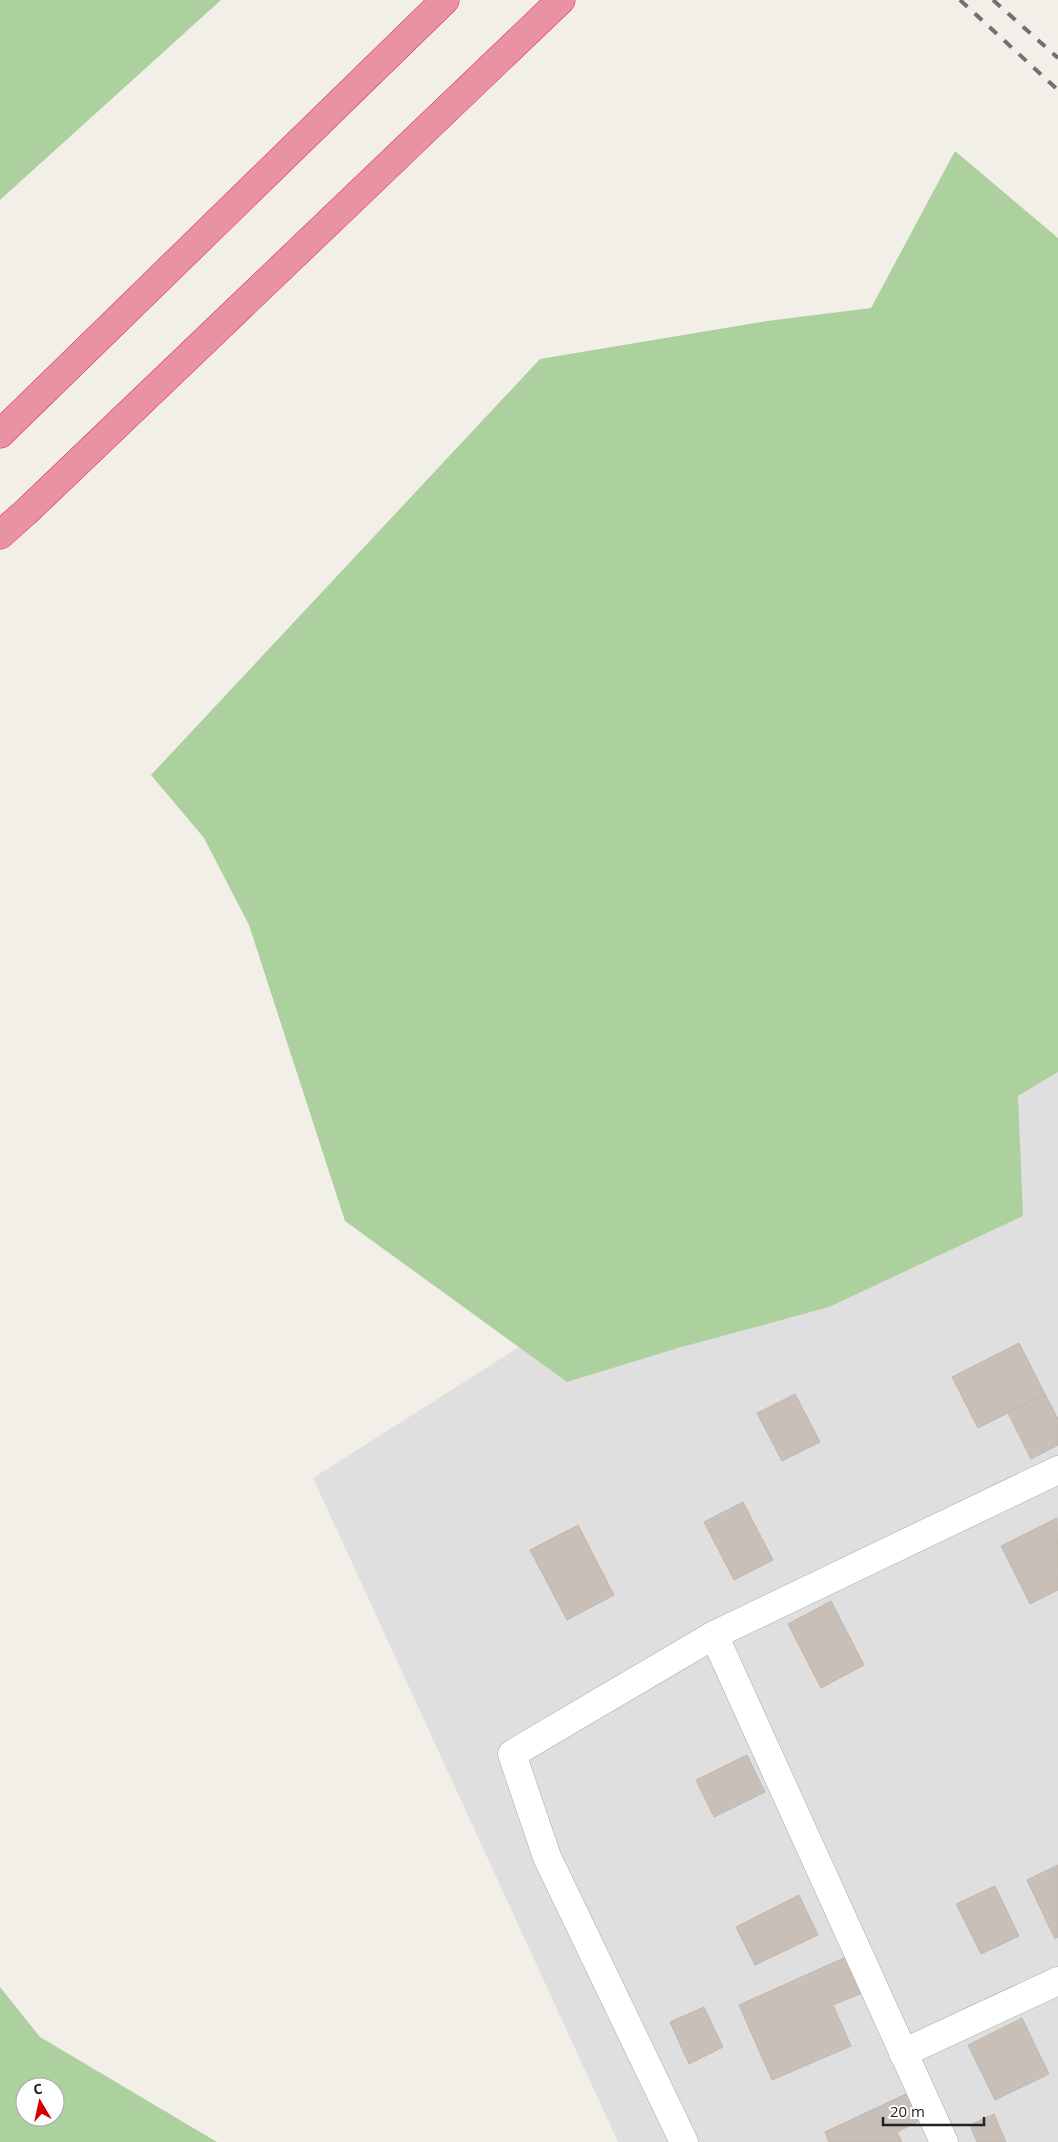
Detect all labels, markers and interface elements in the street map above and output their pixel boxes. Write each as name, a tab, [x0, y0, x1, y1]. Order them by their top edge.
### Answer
north arrow	[15, 2077, 65, 2127]
text: С	[32, 2079, 44, 2099]
scale bar	[883, 2094, 984, 2126]
text: 20 m	[890, 2101, 925, 2121]

